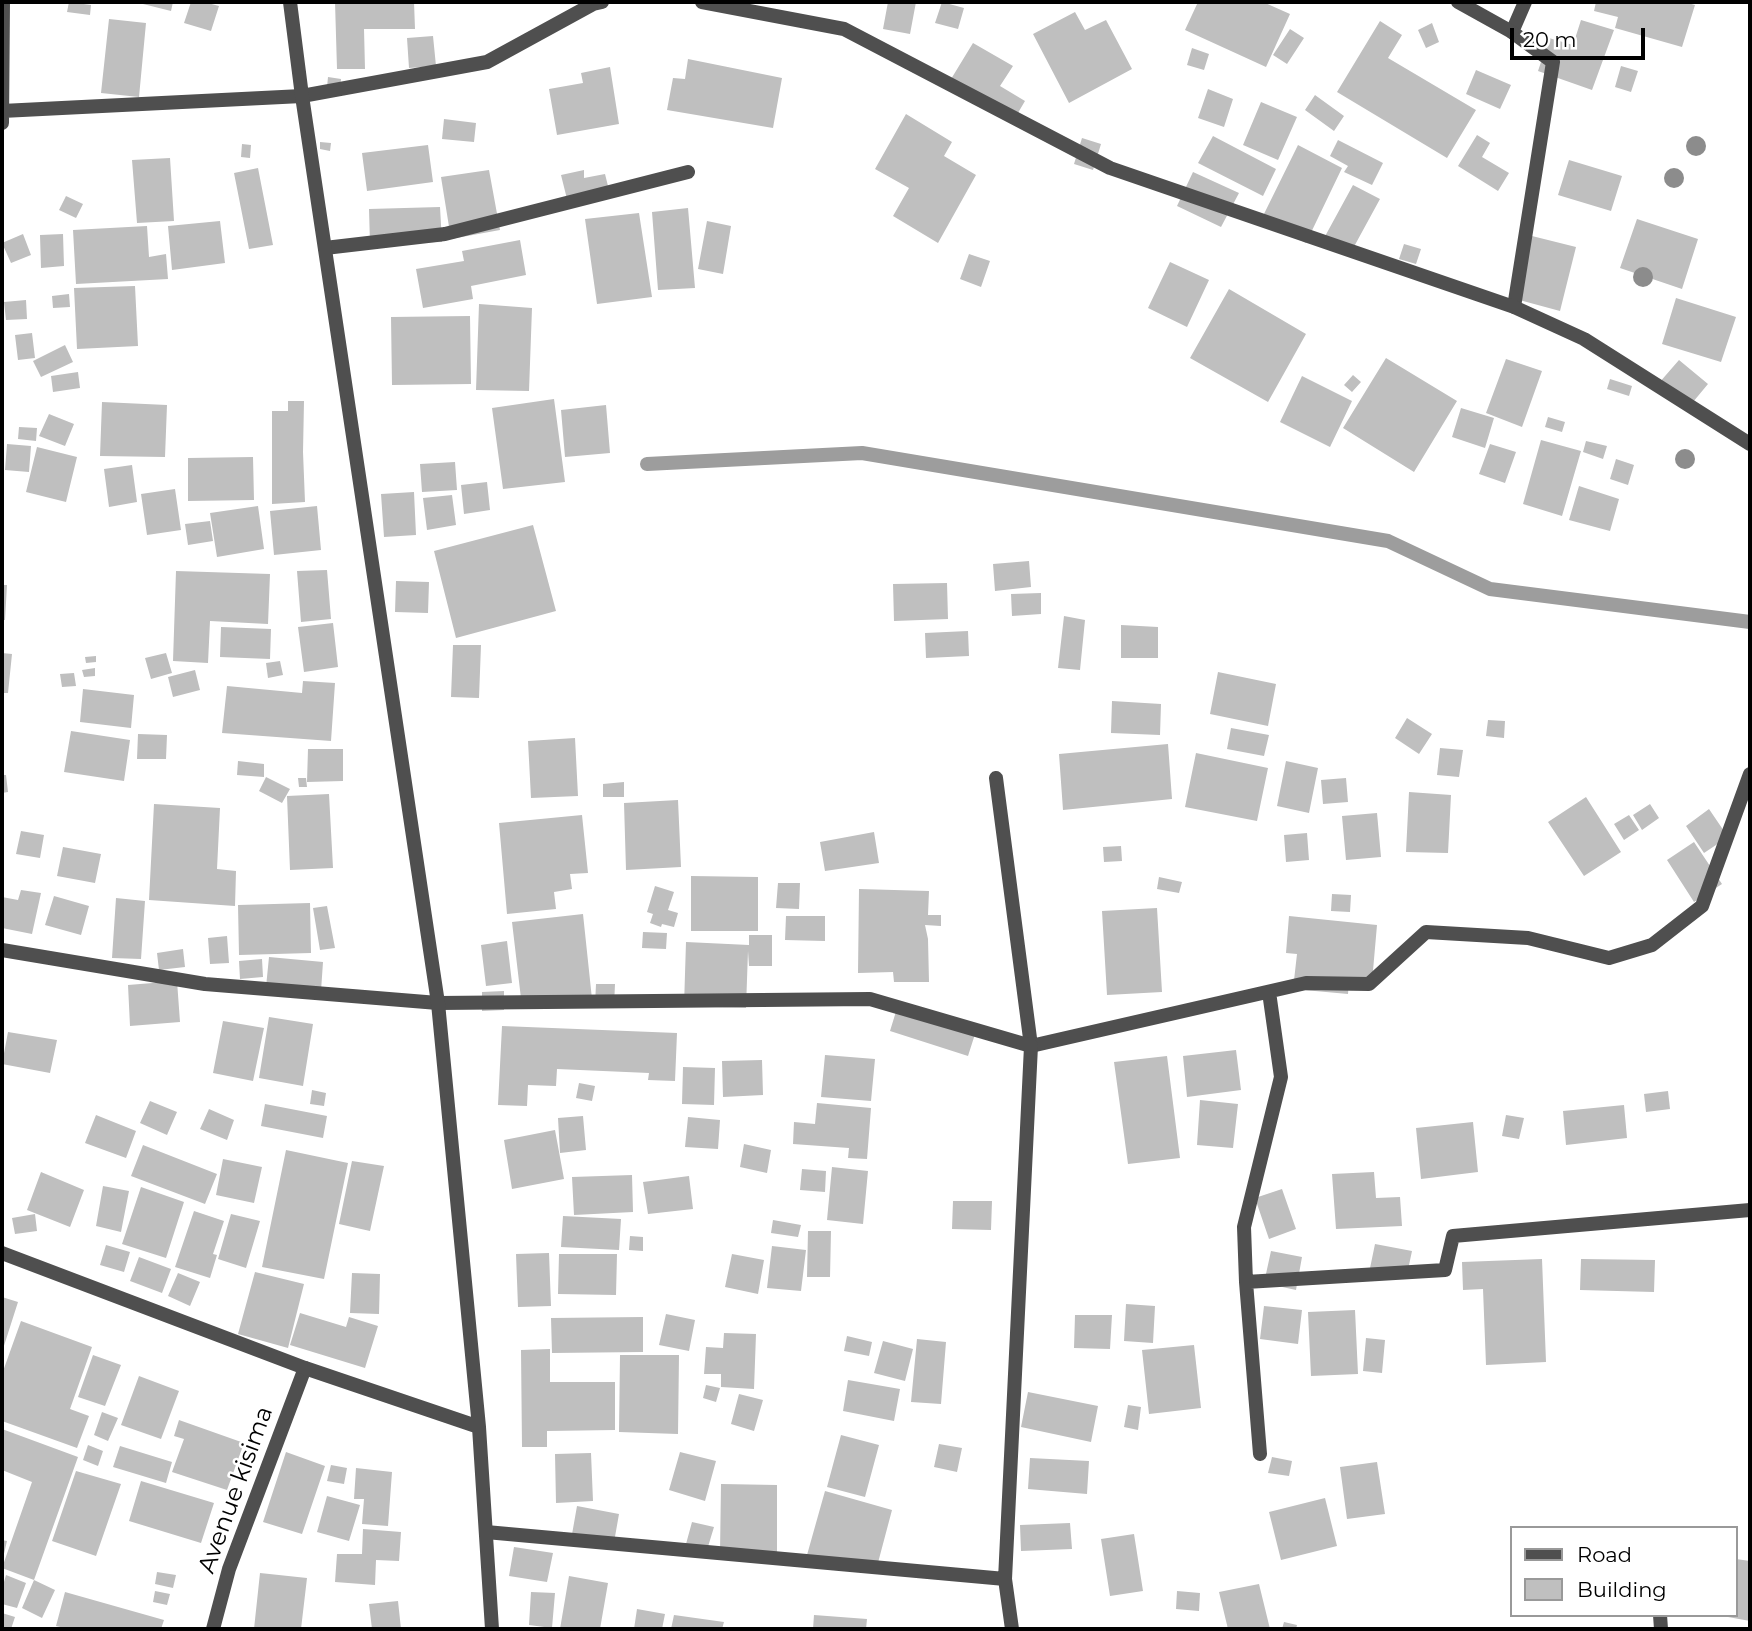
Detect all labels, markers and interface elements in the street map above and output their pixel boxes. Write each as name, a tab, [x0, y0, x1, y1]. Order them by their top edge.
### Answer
scale bar	[1514, 14, 1649, 58]
text: 20 m	[1523, 27, 1577, 52]
street label: Avenue kisima	[192, 1403, 280, 1577]
legend	[1510, 1526, 1738, 1617]
text: Road	[1577, 1542, 1632, 1567]
text: Building	[1577, 1577, 1667, 1602]

